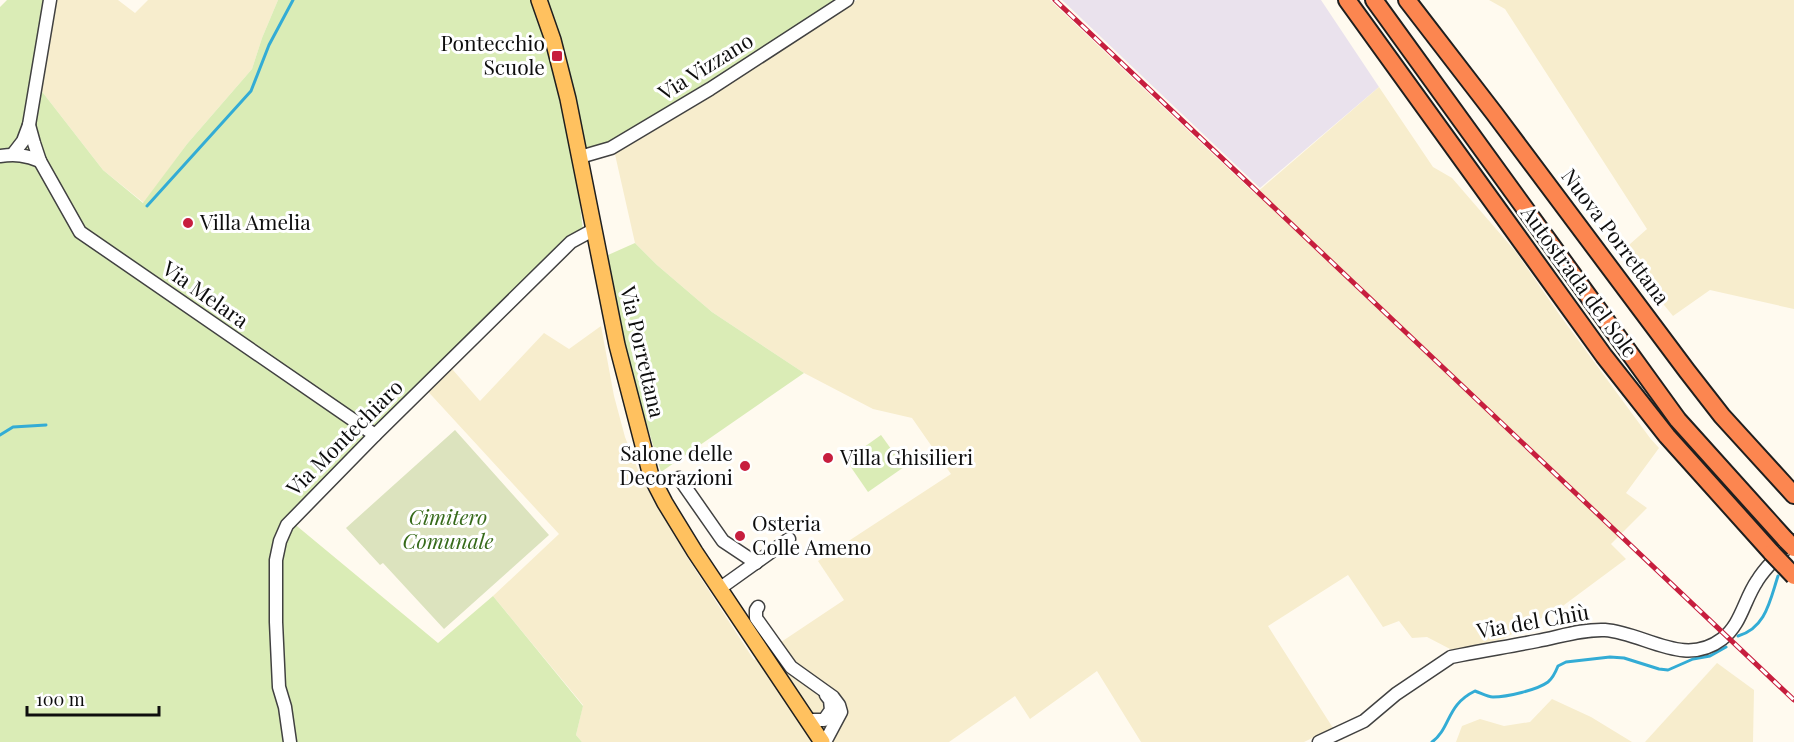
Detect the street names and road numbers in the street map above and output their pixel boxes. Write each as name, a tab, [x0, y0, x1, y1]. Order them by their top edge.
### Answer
street label: Via Vizzano	[651, 25, 758, 106]
street label: Nuova Porrettana	[1556, 162, 1677, 310]
street label: Autostrada del Sole	[1515, 199, 1645, 362]
street label: Via Melara	[157, 253, 255, 334]
street label: Via Porrettana	[615, 282, 673, 421]
street label: Via Montechiaro	[279, 372, 408, 502]
street label: Via del Chiù	[1473, 596, 1591, 644]

